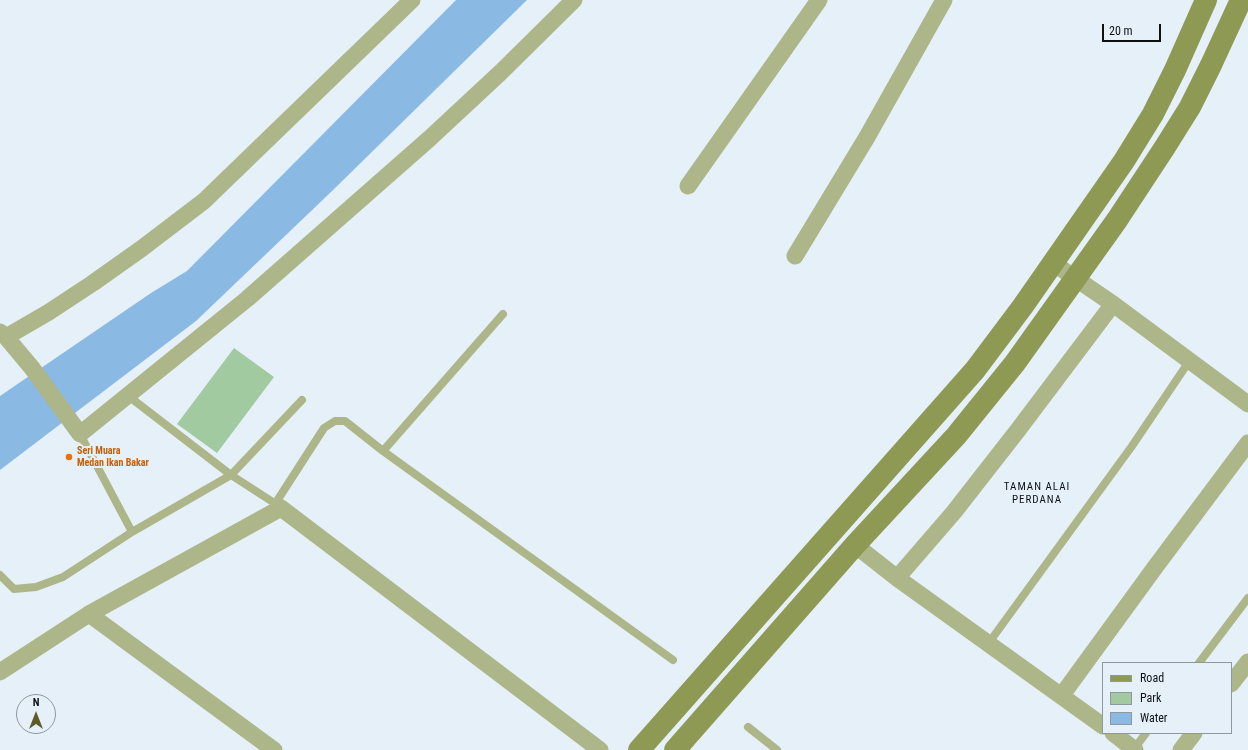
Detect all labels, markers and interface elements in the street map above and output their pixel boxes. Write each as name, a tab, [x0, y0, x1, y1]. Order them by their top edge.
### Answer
scale bar	[1104, 16, 1163, 42]
text: 20 m	[1109, 24, 1133, 38]
place label: Seri Muara Medan Ikan Bakar	[77, 445, 149, 468]
marker: Seri Muara Medan Ikan Bakar	[64, 452, 74, 462]
district label: TAMAN ALAI PERDANA	[1004, 480, 1070, 506]
legend	[1102, 662, 1232, 734]
text: Road	[1140, 671, 1164, 685]
text: Park	[1140, 691, 1161, 705]
north arrow	[16, 694, 56, 734]
text: N	[33, 696, 39, 709]
text: Water	[1140, 711, 1168, 725]

